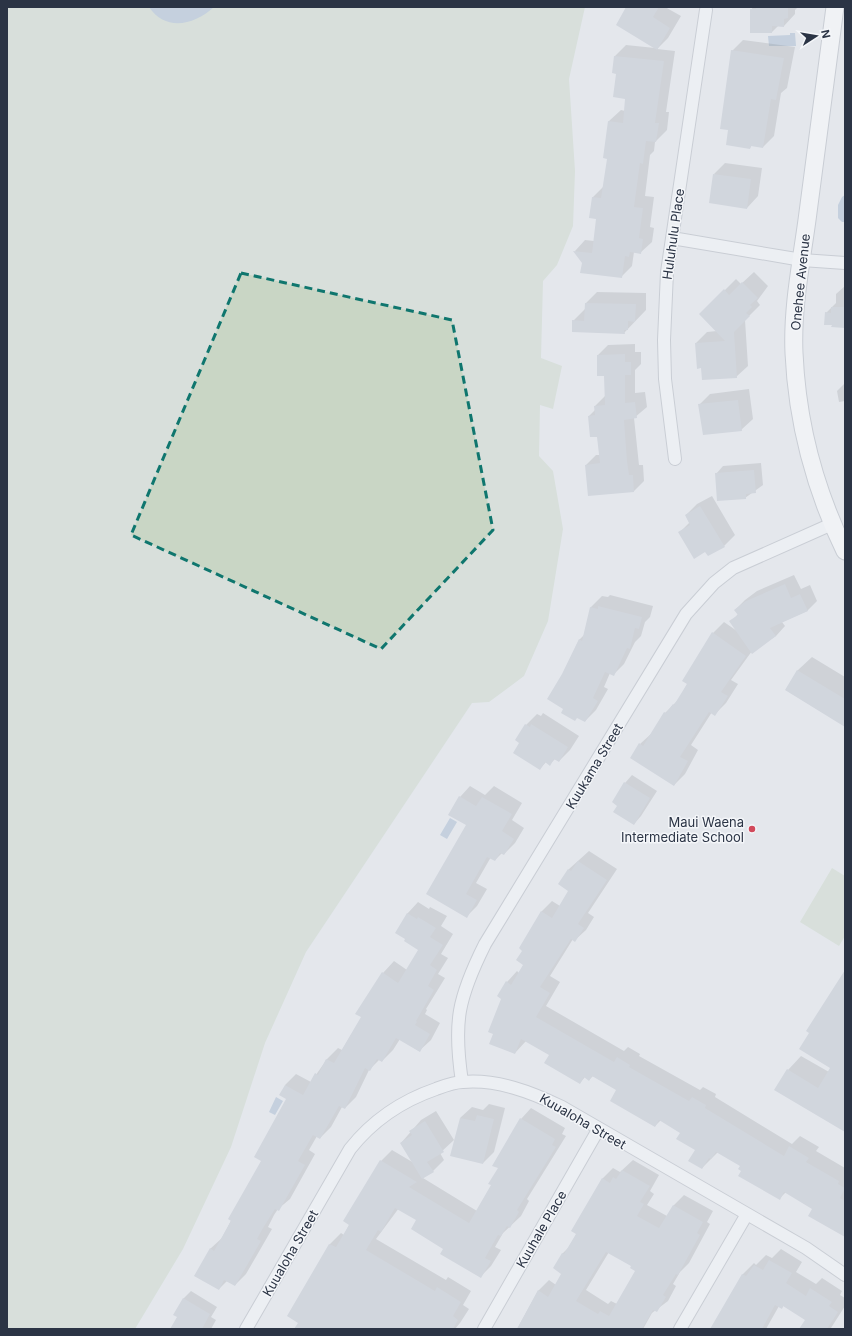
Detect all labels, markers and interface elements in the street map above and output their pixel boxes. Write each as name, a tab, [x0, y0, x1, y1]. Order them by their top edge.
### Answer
north arrow	[796, 16, 836, 56]
text: N	[818, 28, 834, 39]
street label: Huluhulu Place	[659, 187, 687, 281]
street label: Onehee Avenue	[787, 233, 813, 331]
street label: Kuukama Street	[562, 720, 626, 812]
place label: Maui Waena Intermediate School	[621, 814, 744, 845]
marker: Maui Waena Intermediate School	[747, 824, 757, 834]
street label: Kuualoha Street	[537, 1090, 629, 1152]
street label: Kuuhale Place	[512, 1187, 570, 1271]
street label: Kuualoha Street	[259, 1207, 321, 1299]

